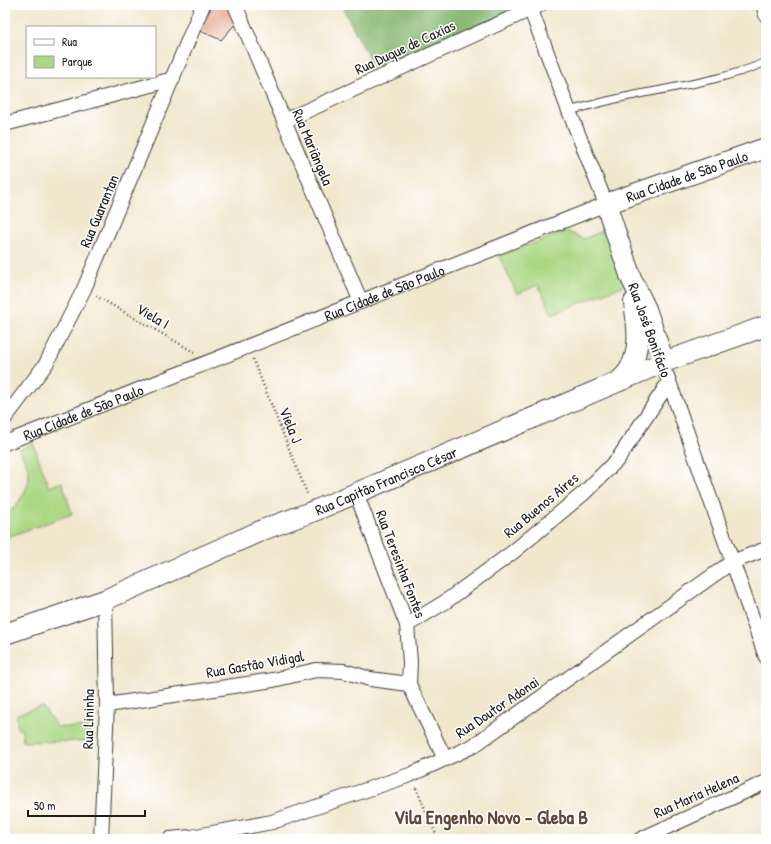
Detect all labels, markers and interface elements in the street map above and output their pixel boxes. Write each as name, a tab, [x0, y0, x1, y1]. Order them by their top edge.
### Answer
street label: Rua Duque de Caxias	[351, 14, 459, 79]
legend	[26, 26, 156, 78]
text: Rua	[62, 33, 77, 50]
text: Parque	[62, 53, 92, 70]
street label: Rua Mariângela	[287, 105, 339, 189]
street label: Rua Cidade de São Paulo	[623, 145, 750, 207]
street label: Rua Guarantan	[74, 171, 124, 251]
street label: Rua Cidade de São Paulo	[321, 259, 447, 326]
street label: Rua José Bonifácio	[623, 280, 677, 380]
street label: Viela I	[133, 298, 173, 334]
street label: Rua Cidade de São Paulo	[20, 379, 146, 445]
street label: Viela J	[274, 404, 308, 446]
street label: Rua Capitão Francisco César	[312, 441, 460, 520]
street label: Rua Buenos Aíres	[499, 467, 583, 543]
street label: Rua Teresinha Fontes	[371, 507, 431, 621]
street label: Rua Gastão Vidigal	[204, 645, 306, 683]
street label: Rua Doutor Adonai	[451, 671, 543, 743]
street label: Rua Lininha	[77, 689, 99, 749]
street label: Rua Maria Helena	[650, 767, 742, 823]
scale bar	[28, 792, 145, 818]
text: 50 m	[34, 797, 55, 814]
district label: Vila Engenho Novo - Gleba B	[394, 804, 588, 831]

